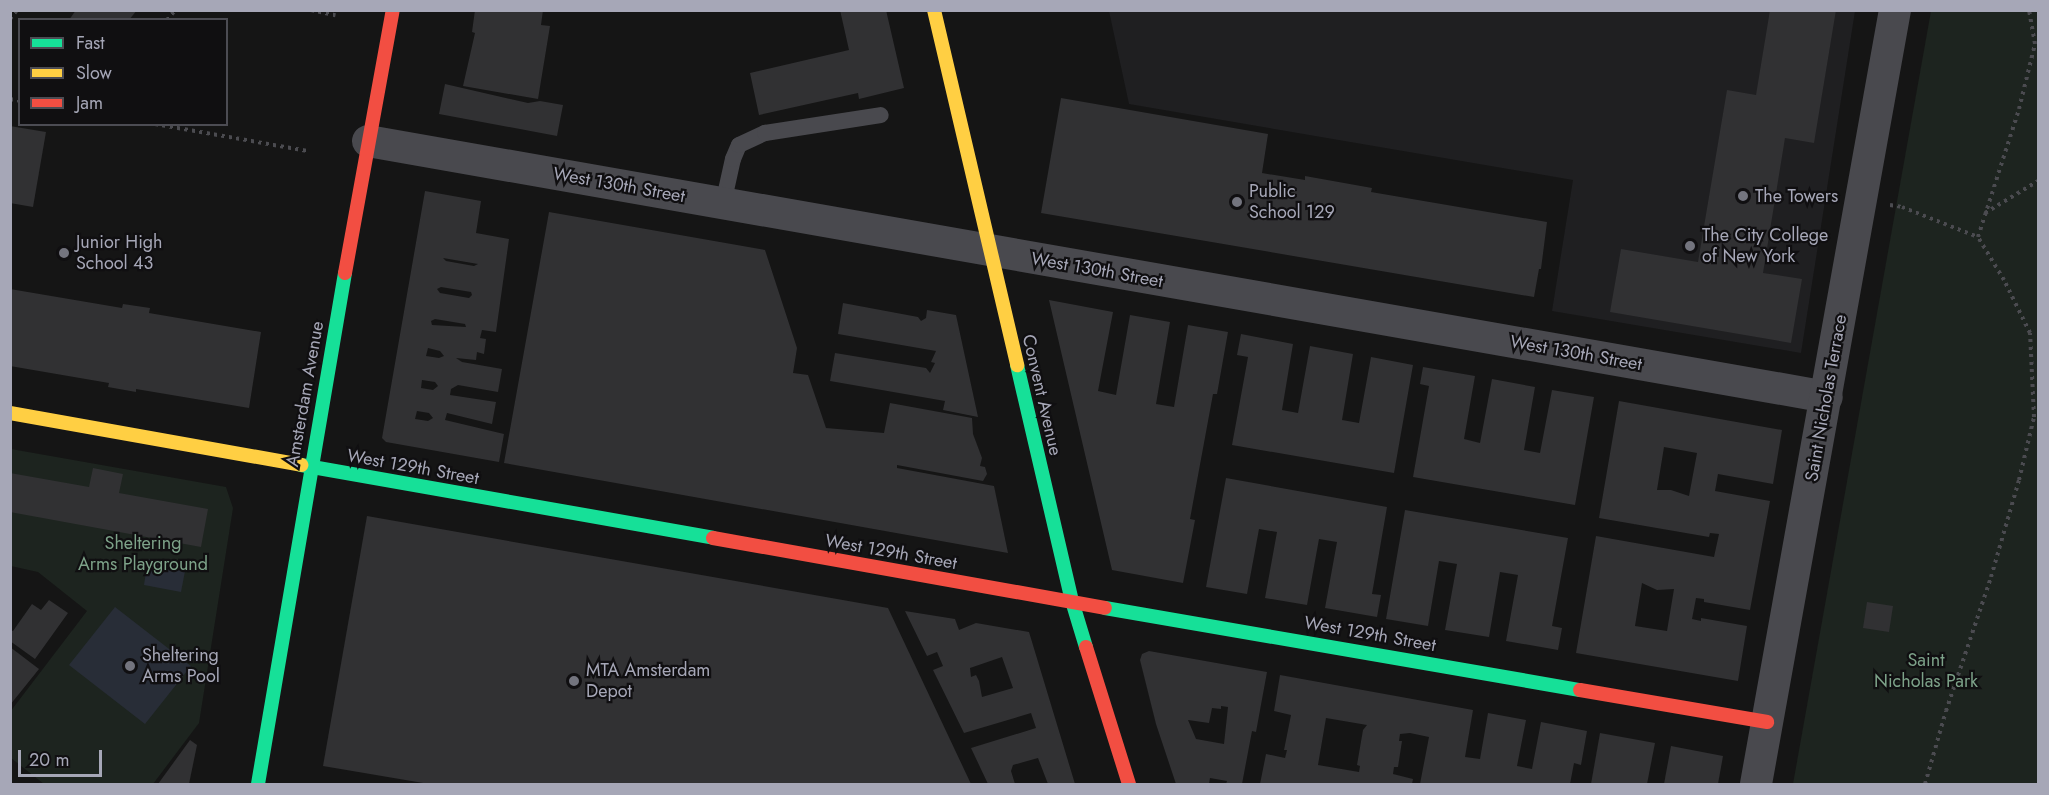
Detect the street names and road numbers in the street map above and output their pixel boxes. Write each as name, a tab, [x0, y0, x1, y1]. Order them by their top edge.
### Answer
street label: West 130th Street	[551, 163, 687, 207]
street label: West 130th Street	[1029, 248, 1165, 292]
street label: Saint Nicholas Terrace	[1801, 313, 1851, 483]
street label: Amsterdam Avenue	[282, 320, 328, 468]
street label: West 130th Street	[1508, 331, 1644, 375]
street label: Convent Avenue	[1018, 332, 1066, 458]
street label: West 129th Street	[345, 445, 481, 489]
street label: West 129th Street	[823, 530, 959, 574]
street label: West 129th Street	[1302, 612, 1438, 656]

